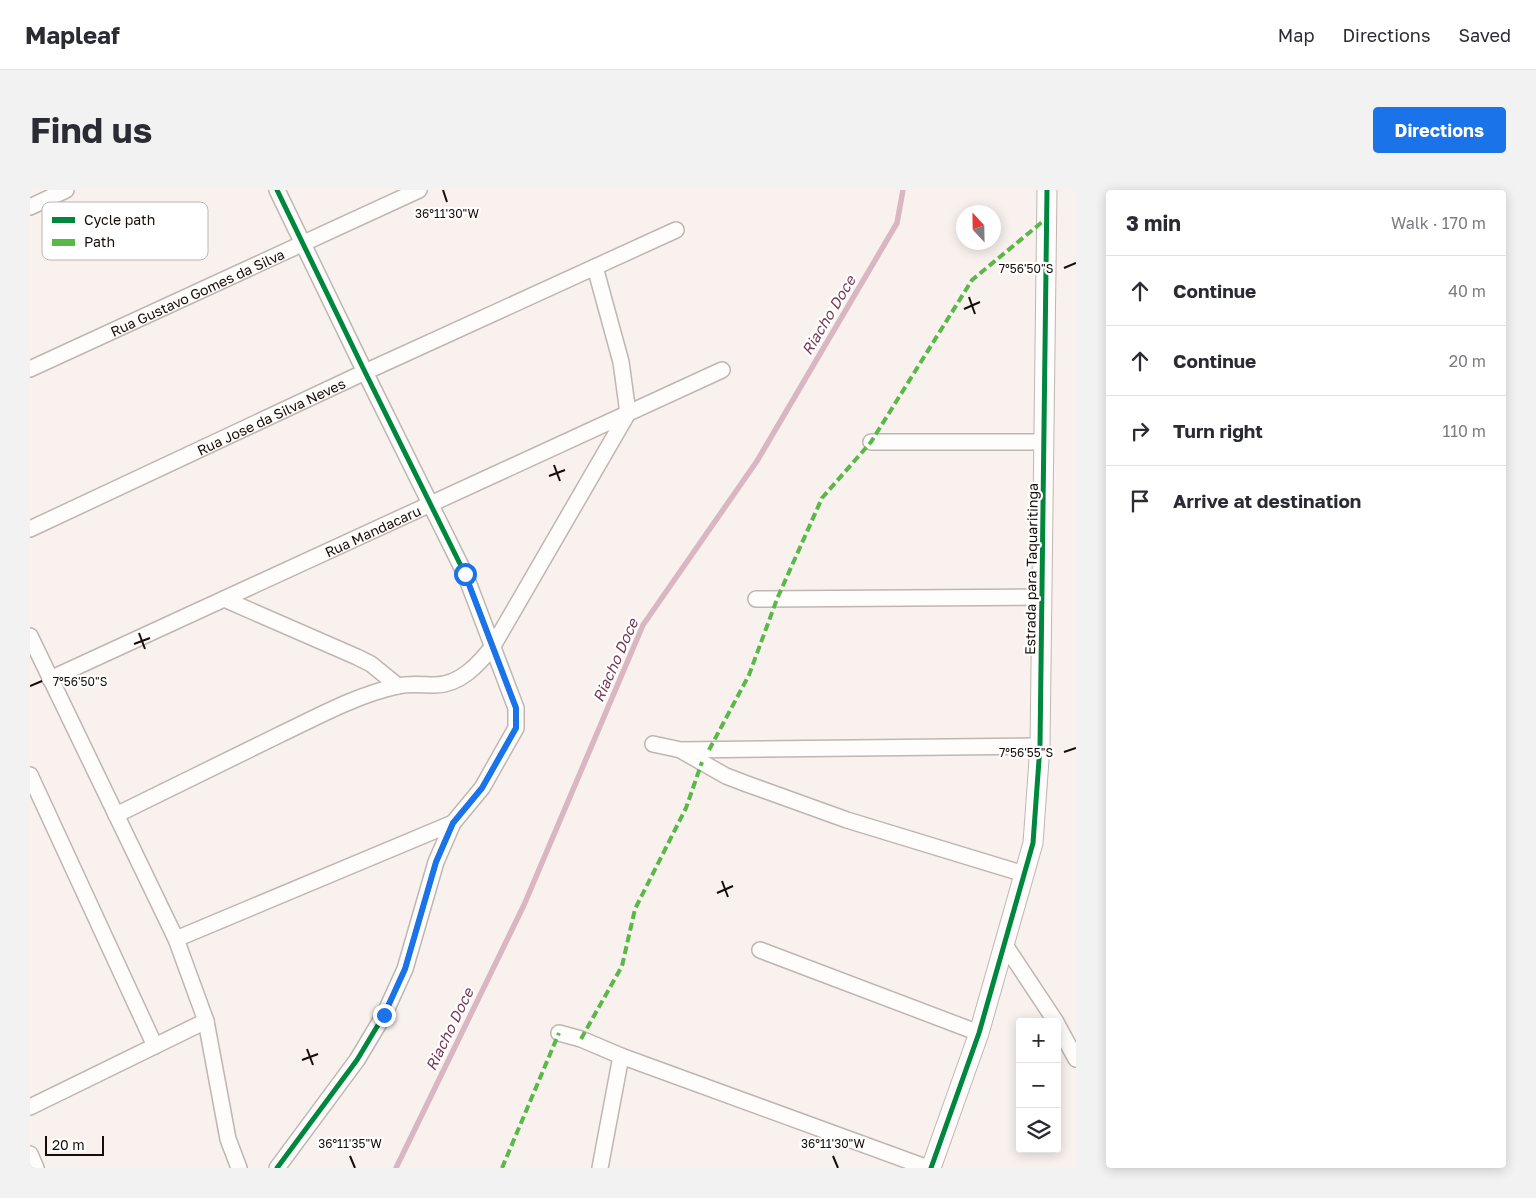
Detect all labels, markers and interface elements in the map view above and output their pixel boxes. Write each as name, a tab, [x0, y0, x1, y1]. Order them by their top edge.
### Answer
text: Mapleaf	[25, 20, 120, 49]
text: Map	[1278, 24, 1314, 46]
text: Directions	[1342, 24, 1430, 46]
text: Saved	[1458, 24, 1511, 46]
button: Directions	[1373, 107, 1506, 153]
text: Find us	[30, 109, 152, 151]
legend	[42, 202, 208, 260]
north arrow	[956, 205, 1001, 250]
text: 36°11'30"W	[415, 206, 480, 221]
text: 3 min	[1126, 210, 1181, 236]
text: Cycle path	[84, 211, 155, 228]
text: Walk · 170 m	[1391, 213, 1486, 233]
text: Path	[84, 233, 115, 250]
street label: Rua Gustavo Gomes da Silva	[107, 245, 287, 339]
text: 7°56'50"S	[999, 261, 1054, 276]
water label: Riacho Doce	[797, 271, 859, 358]
icon: ahead	[1126, 277, 1154, 305]
text: Continue	[1173, 279, 1256, 302]
text: 40 m	[1448, 281, 1486, 301]
icon: ahead	[1126, 347, 1154, 375]
text: Continue	[1173, 349, 1256, 372]
text: 20 m	[1449, 351, 1486, 371]
street label: Rua Jose da Silva Neves	[194, 374, 348, 458]
icon: right	[1126, 417, 1154, 445]
text: Turn right	[1173, 419, 1263, 442]
text: 110 m	[1442, 421, 1486, 441]
street label: Estrada para Taquaritinga	[1021, 483, 1041, 655]
icon: arrive	[1126, 487, 1154, 515]
text: Arrive at destination	[1173, 489, 1361, 512]
street label: Rua Mandacaru	[322, 501, 423, 560]
route start	[454, 563, 477, 586]
water label: Riacho Doce	[589, 614, 642, 704]
text: 7°56'50"S	[53, 674, 108, 689]
text: 7°56'55"S	[999, 745, 1053, 760]
water label: Riacho Doce	[421, 984, 477, 1073]
route end	[373, 1004, 396, 1027]
map controls	[1016, 1018, 1061, 1153]
button: +	[1016, 1018, 1061, 1063]
button: −	[1016, 1063, 1061, 1108]
button: layers	[1016, 1108, 1061, 1153]
scale bar	[45, 1133, 104, 1156]
text: 20 m	[52, 1136, 85, 1153]
text: 36°11'35"W	[318, 1136, 382, 1151]
text: 36°11'30"W	[801, 1136, 866, 1151]

